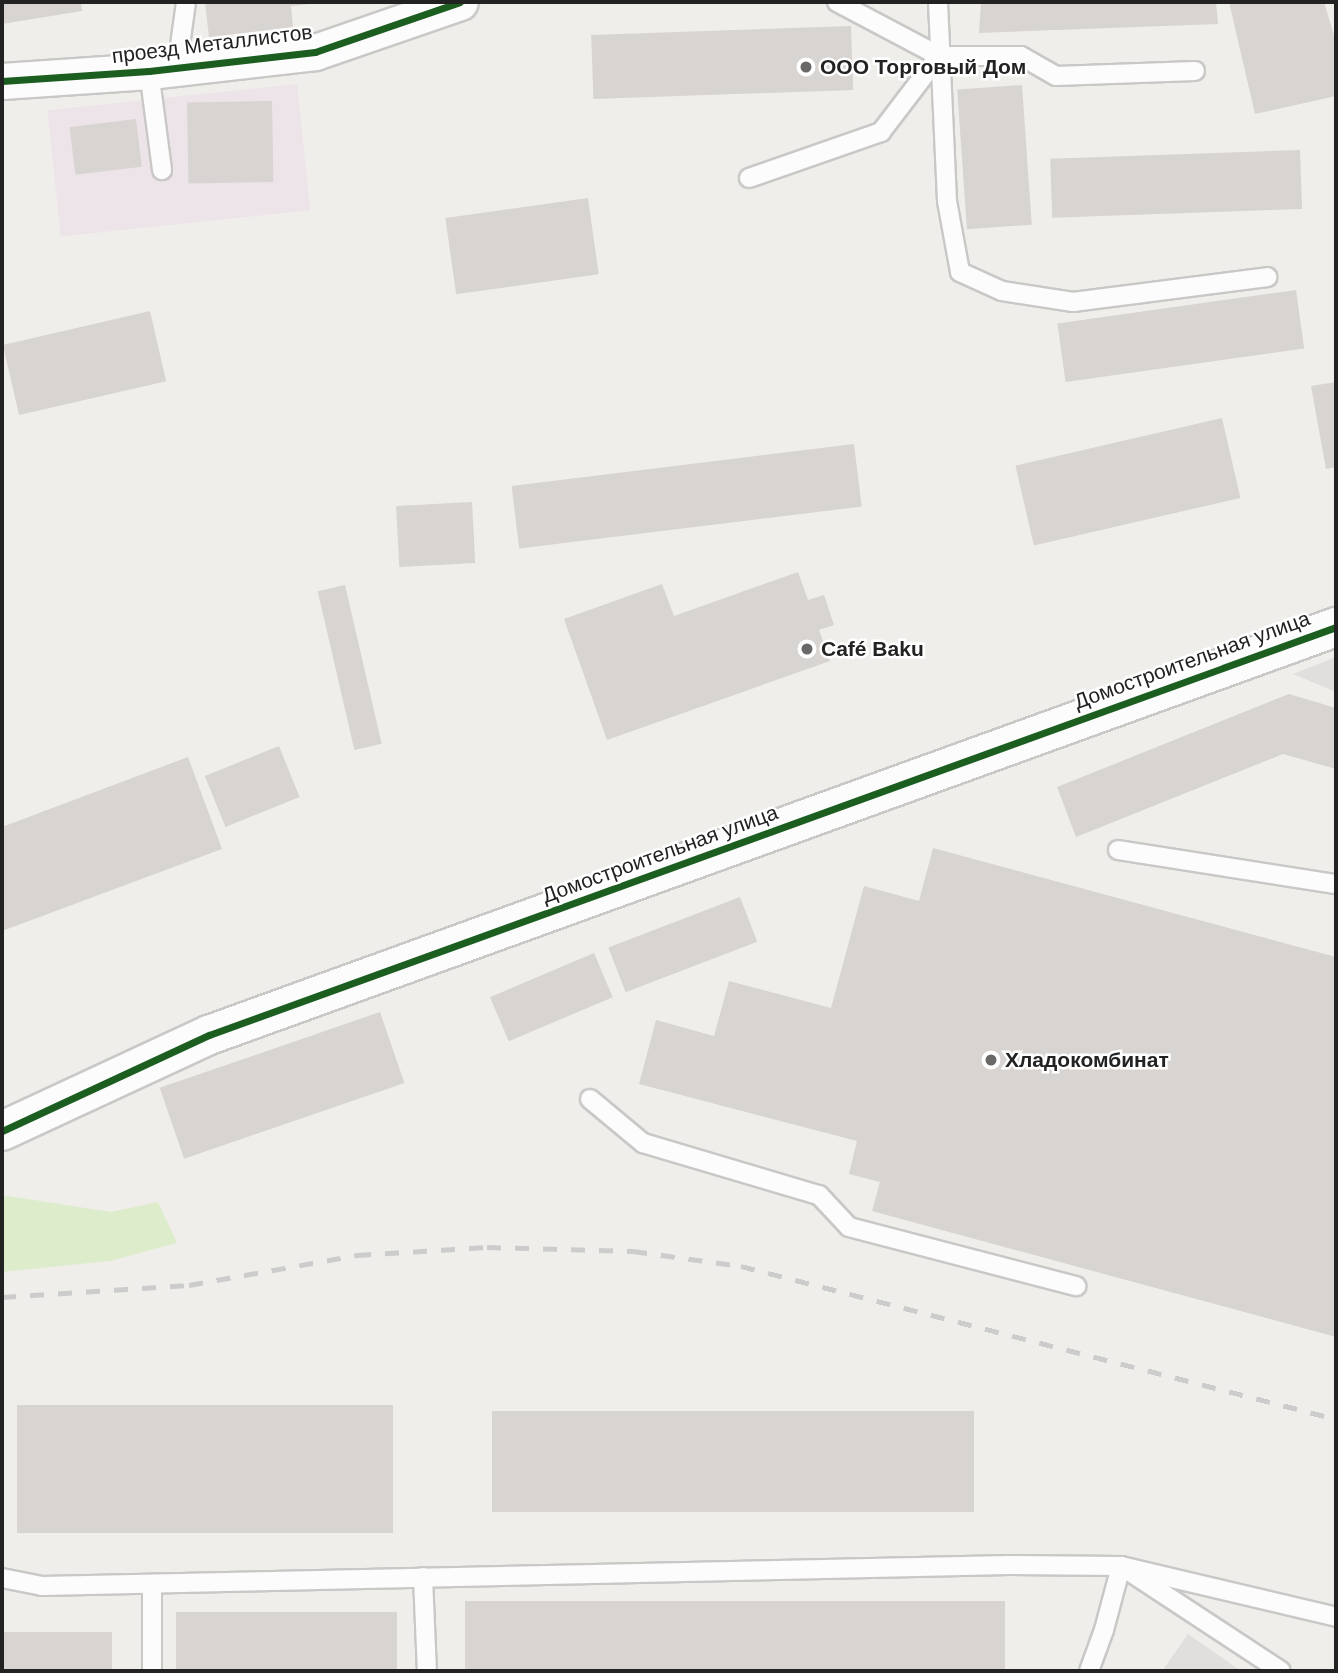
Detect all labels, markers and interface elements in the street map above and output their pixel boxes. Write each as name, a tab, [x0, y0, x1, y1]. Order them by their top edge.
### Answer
street label: проезд Металлистов	[110, 19, 314, 69]
place label: ООО Торговый Дом	[820, 54, 1026, 80]
marker: ООО Торговый Дом	[798, 59, 814, 75]
street label: Домостроительная улица	[1071, 606, 1313, 714]
place label: Café Baku	[821, 636, 924, 662]
marker: Café Baku	[799, 641, 815, 657]
street label: Домостроительная улица	[539, 800, 781, 908]
place label: Хладокомбинат	[1005, 1047, 1169, 1073]
marker: Хладокомбинат	[983, 1052, 999, 1068]

